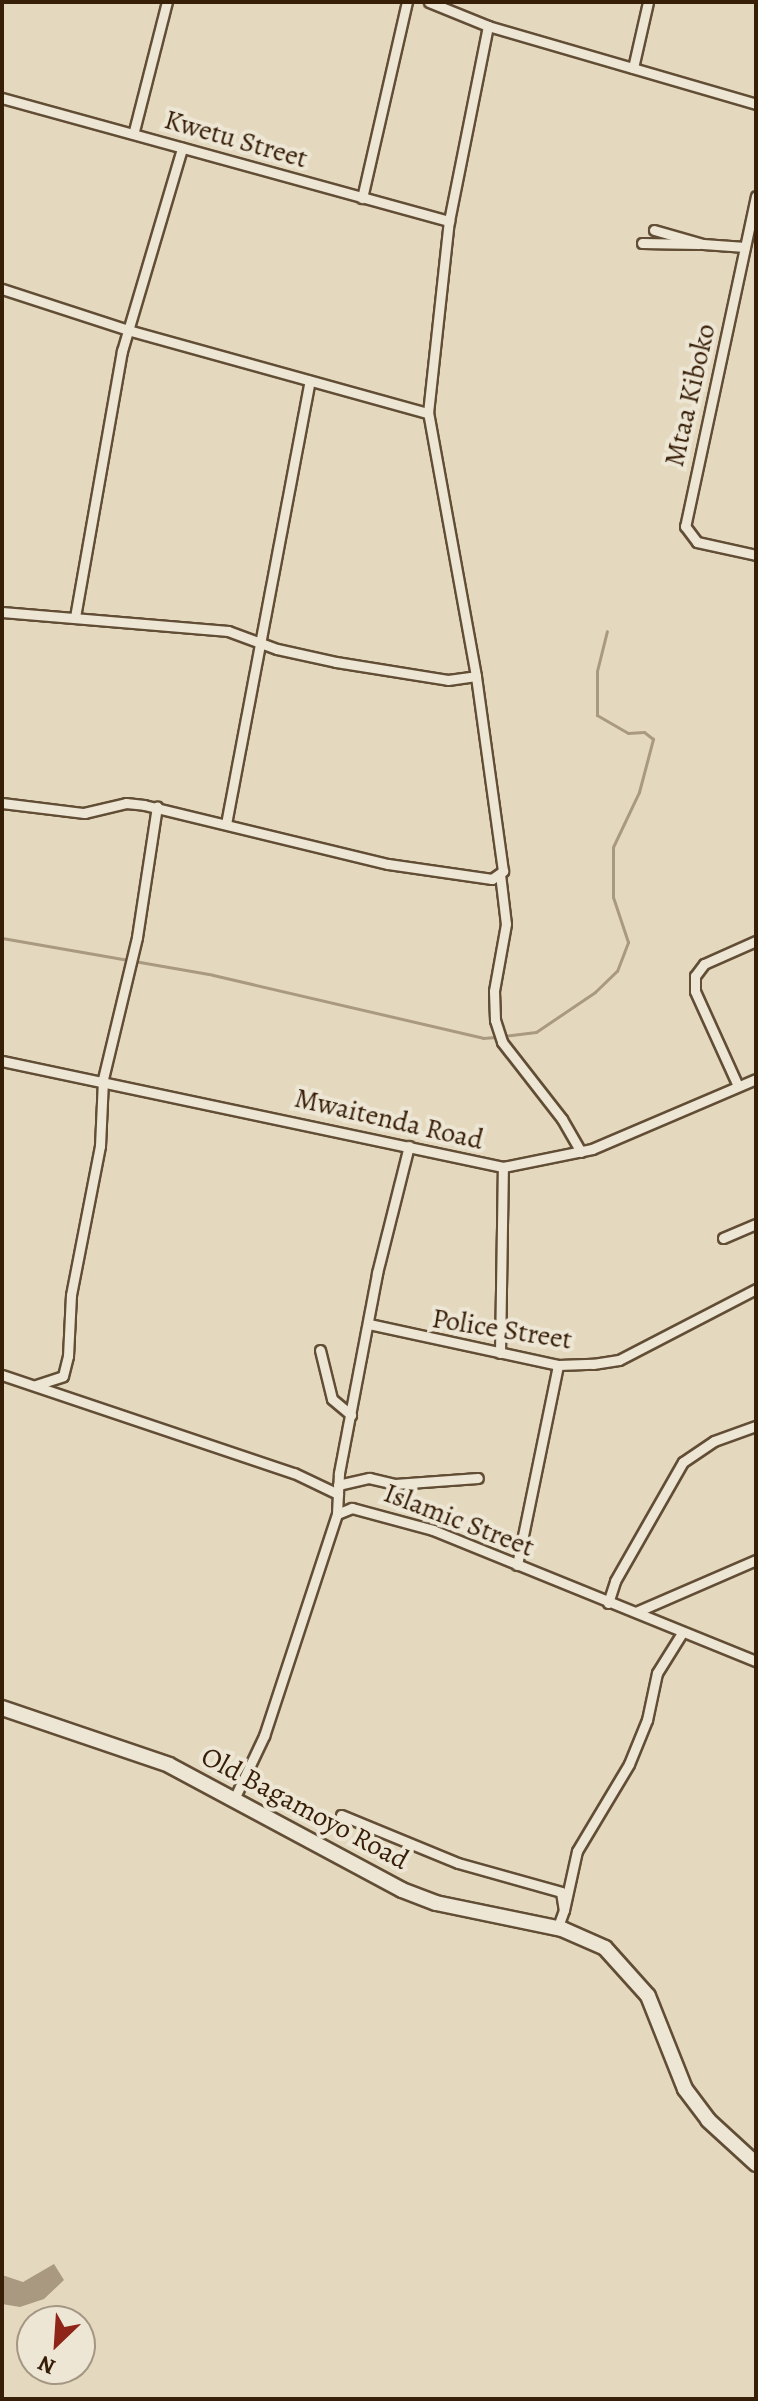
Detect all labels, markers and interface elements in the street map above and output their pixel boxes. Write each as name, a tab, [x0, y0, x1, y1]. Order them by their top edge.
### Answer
street label: Kwetu Street	[161, 103, 311, 175]
street label: Mtaa Kiboko	[657, 320, 723, 470]
street label: Mwaitenda Road	[291, 1081, 487, 1157]
street label: Police Street	[430, 1301, 574, 1357]
street label: Islamic Street	[379, 1476, 539, 1564]
street label: Old Bagamoyo Road	[196, 1739, 414, 1877]
north arrow	[16, 2305, 96, 2385]
text: N	[33, 2348, 60, 2382]

